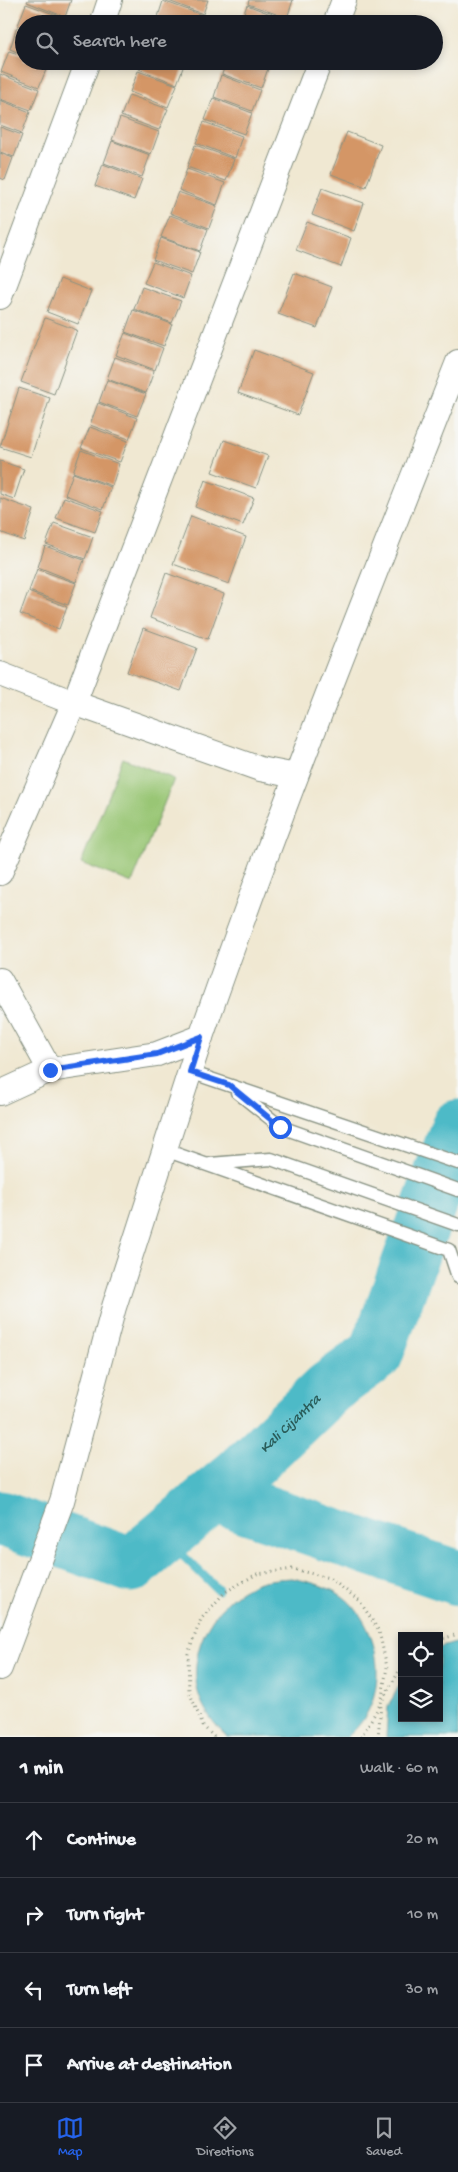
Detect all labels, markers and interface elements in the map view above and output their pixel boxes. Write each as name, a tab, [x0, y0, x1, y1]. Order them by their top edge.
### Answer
search box	[15, 15, 443, 70]
icon: search	[33, 29, 61, 57]
text: Search here	[73, 31, 167, 54]
route end	[39, 1059, 62, 1082]
route start	[269, 1116, 292, 1139]
water label: Kali Cijantra	[256, 1390, 326, 1458]
map controls	[398, 1632, 443, 1722]
button: locate	[398, 1632, 443, 1677]
button: layers	[398, 1677, 443, 1722]
text: 1 min	[20, 1757, 63, 1782]
text: Walk · 60 m	[360, 1760, 438, 1779]
icon: ahead	[20, 1826, 48, 1854]
text: Continue	[67, 1829, 136, 1852]
text: 20 m	[406, 1831, 438, 1850]
icon: right	[20, 1901, 48, 1929]
text: Turn right	[67, 1904, 143, 1927]
text: 10 m	[407, 1906, 438, 1925]
icon: left	[20, 1976, 48, 2004]
text: Turn left	[67, 1979, 131, 2002]
text: 30 m	[405, 1981, 438, 2000]
icon: arrive	[20, 2051, 48, 2079]
text: Arrive at destination	[67, 2054, 231, 2077]
tab: Map	[56, 2114, 84, 2161]
tab: Directions	[197, 2114, 254, 2161]
tab: Saved	[366, 2114, 402, 2161]

